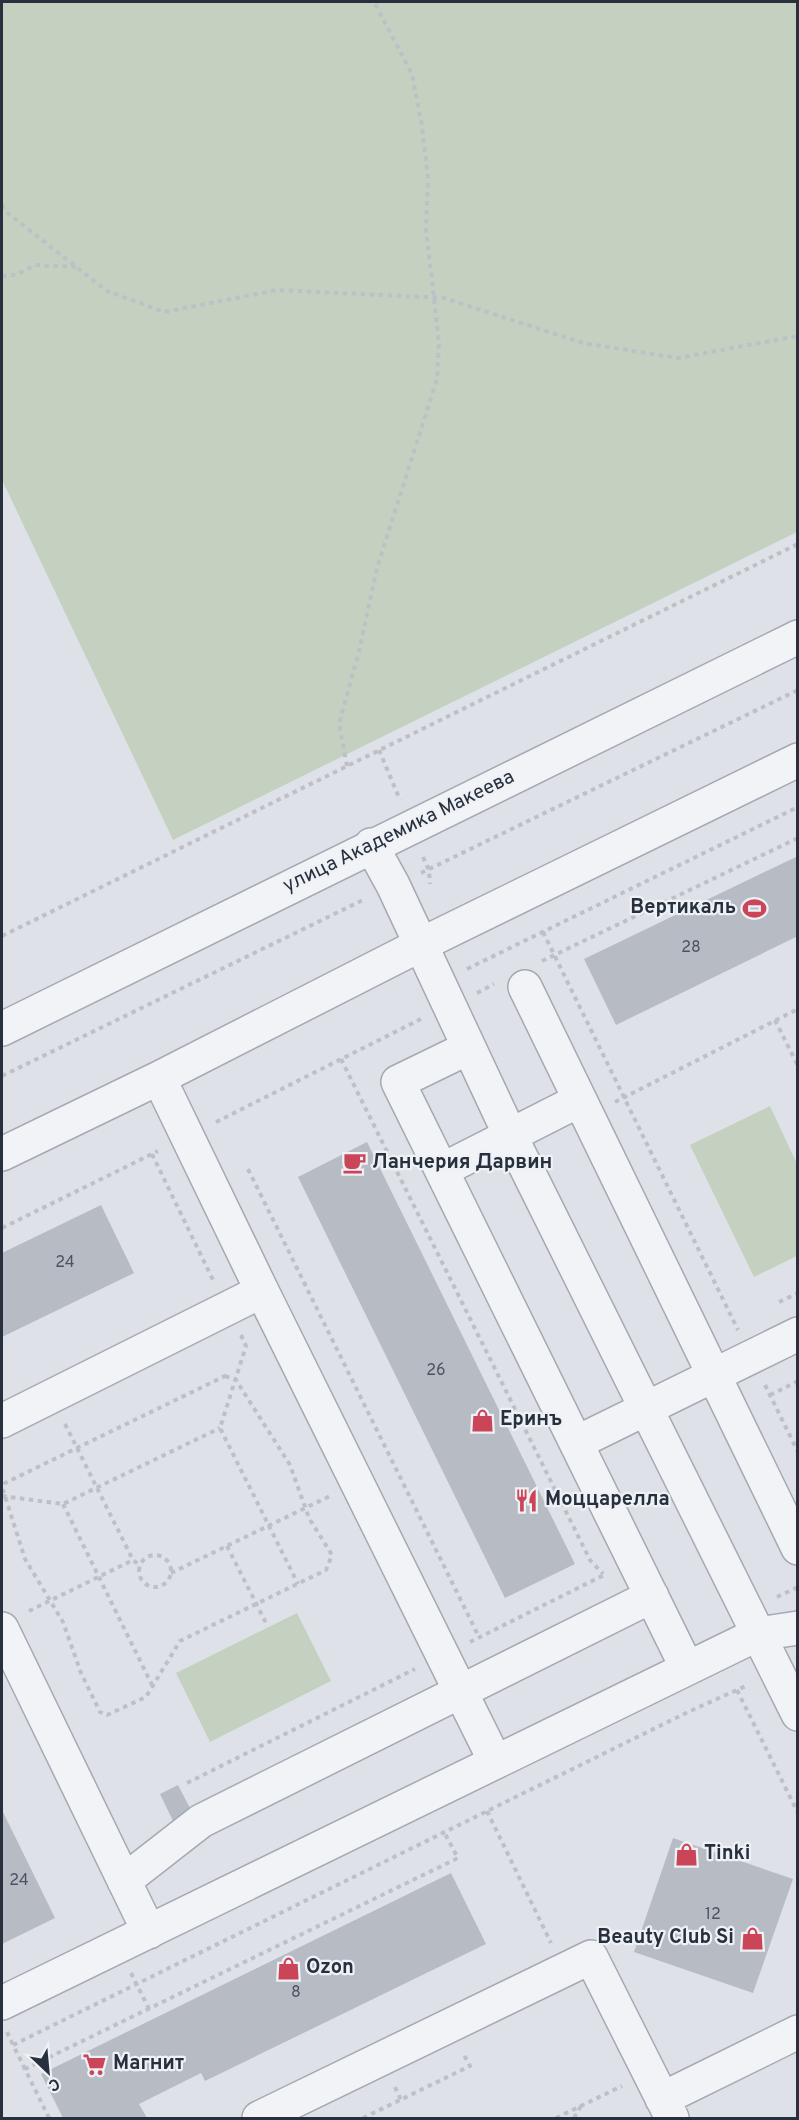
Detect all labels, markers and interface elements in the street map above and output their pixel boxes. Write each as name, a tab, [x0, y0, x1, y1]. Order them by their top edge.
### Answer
street label: улица Академика Макеева	[279, 765, 519, 899]
place label: Вертикаль	[630, 895, 736, 921]
sports icon: Вертикаль	[741, 895, 767, 921]
house number: 28	[681, 938, 701, 958]
cafe icon: Ланчерия Дарвин	[341, 1150, 367, 1176]
place label: Ланчерия Дарвин	[372, 1150, 552, 1176]
house number: 24	[55, 1253, 75, 1273]
house number: 26	[426, 1361, 446, 1381]
shop icon: Еринъ	[469, 1407, 495, 1433]
place label: Еринъ	[500, 1407, 562, 1433]
restaurant icon: Моццарелла	[514, 1487, 540, 1513]
place label: Моццарелла	[545, 1487, 670, 1513]
shop icon: Tinki	[673, 1841, 699, 1867]
place label: Tinki	[704, 1841, 750, 1867]
house number: 24	[9, 1871, 29, 1891]
house number: 12	[705, 1905, 721, 1925]
place label: Beauty Club Si	[597, 1925, 734, 1951]
shop icon: Beauty Club Si	[739, 1925, 765, 1951]
shop icon: Ozon	[275, 1955, 301, 1981]
place label: Ozon	[306, 1955, 354, 1981]
house number: 8	[291, 1983, 301, 2003]
north arrow	[18, 2042, 78, 2102]
supermarket icon: Магнит	[82, 2051, 108, 2077]
place label: Магнит	[113, 2051, 184, 2077]
text: С	[45, 2072, 63, 2095]

